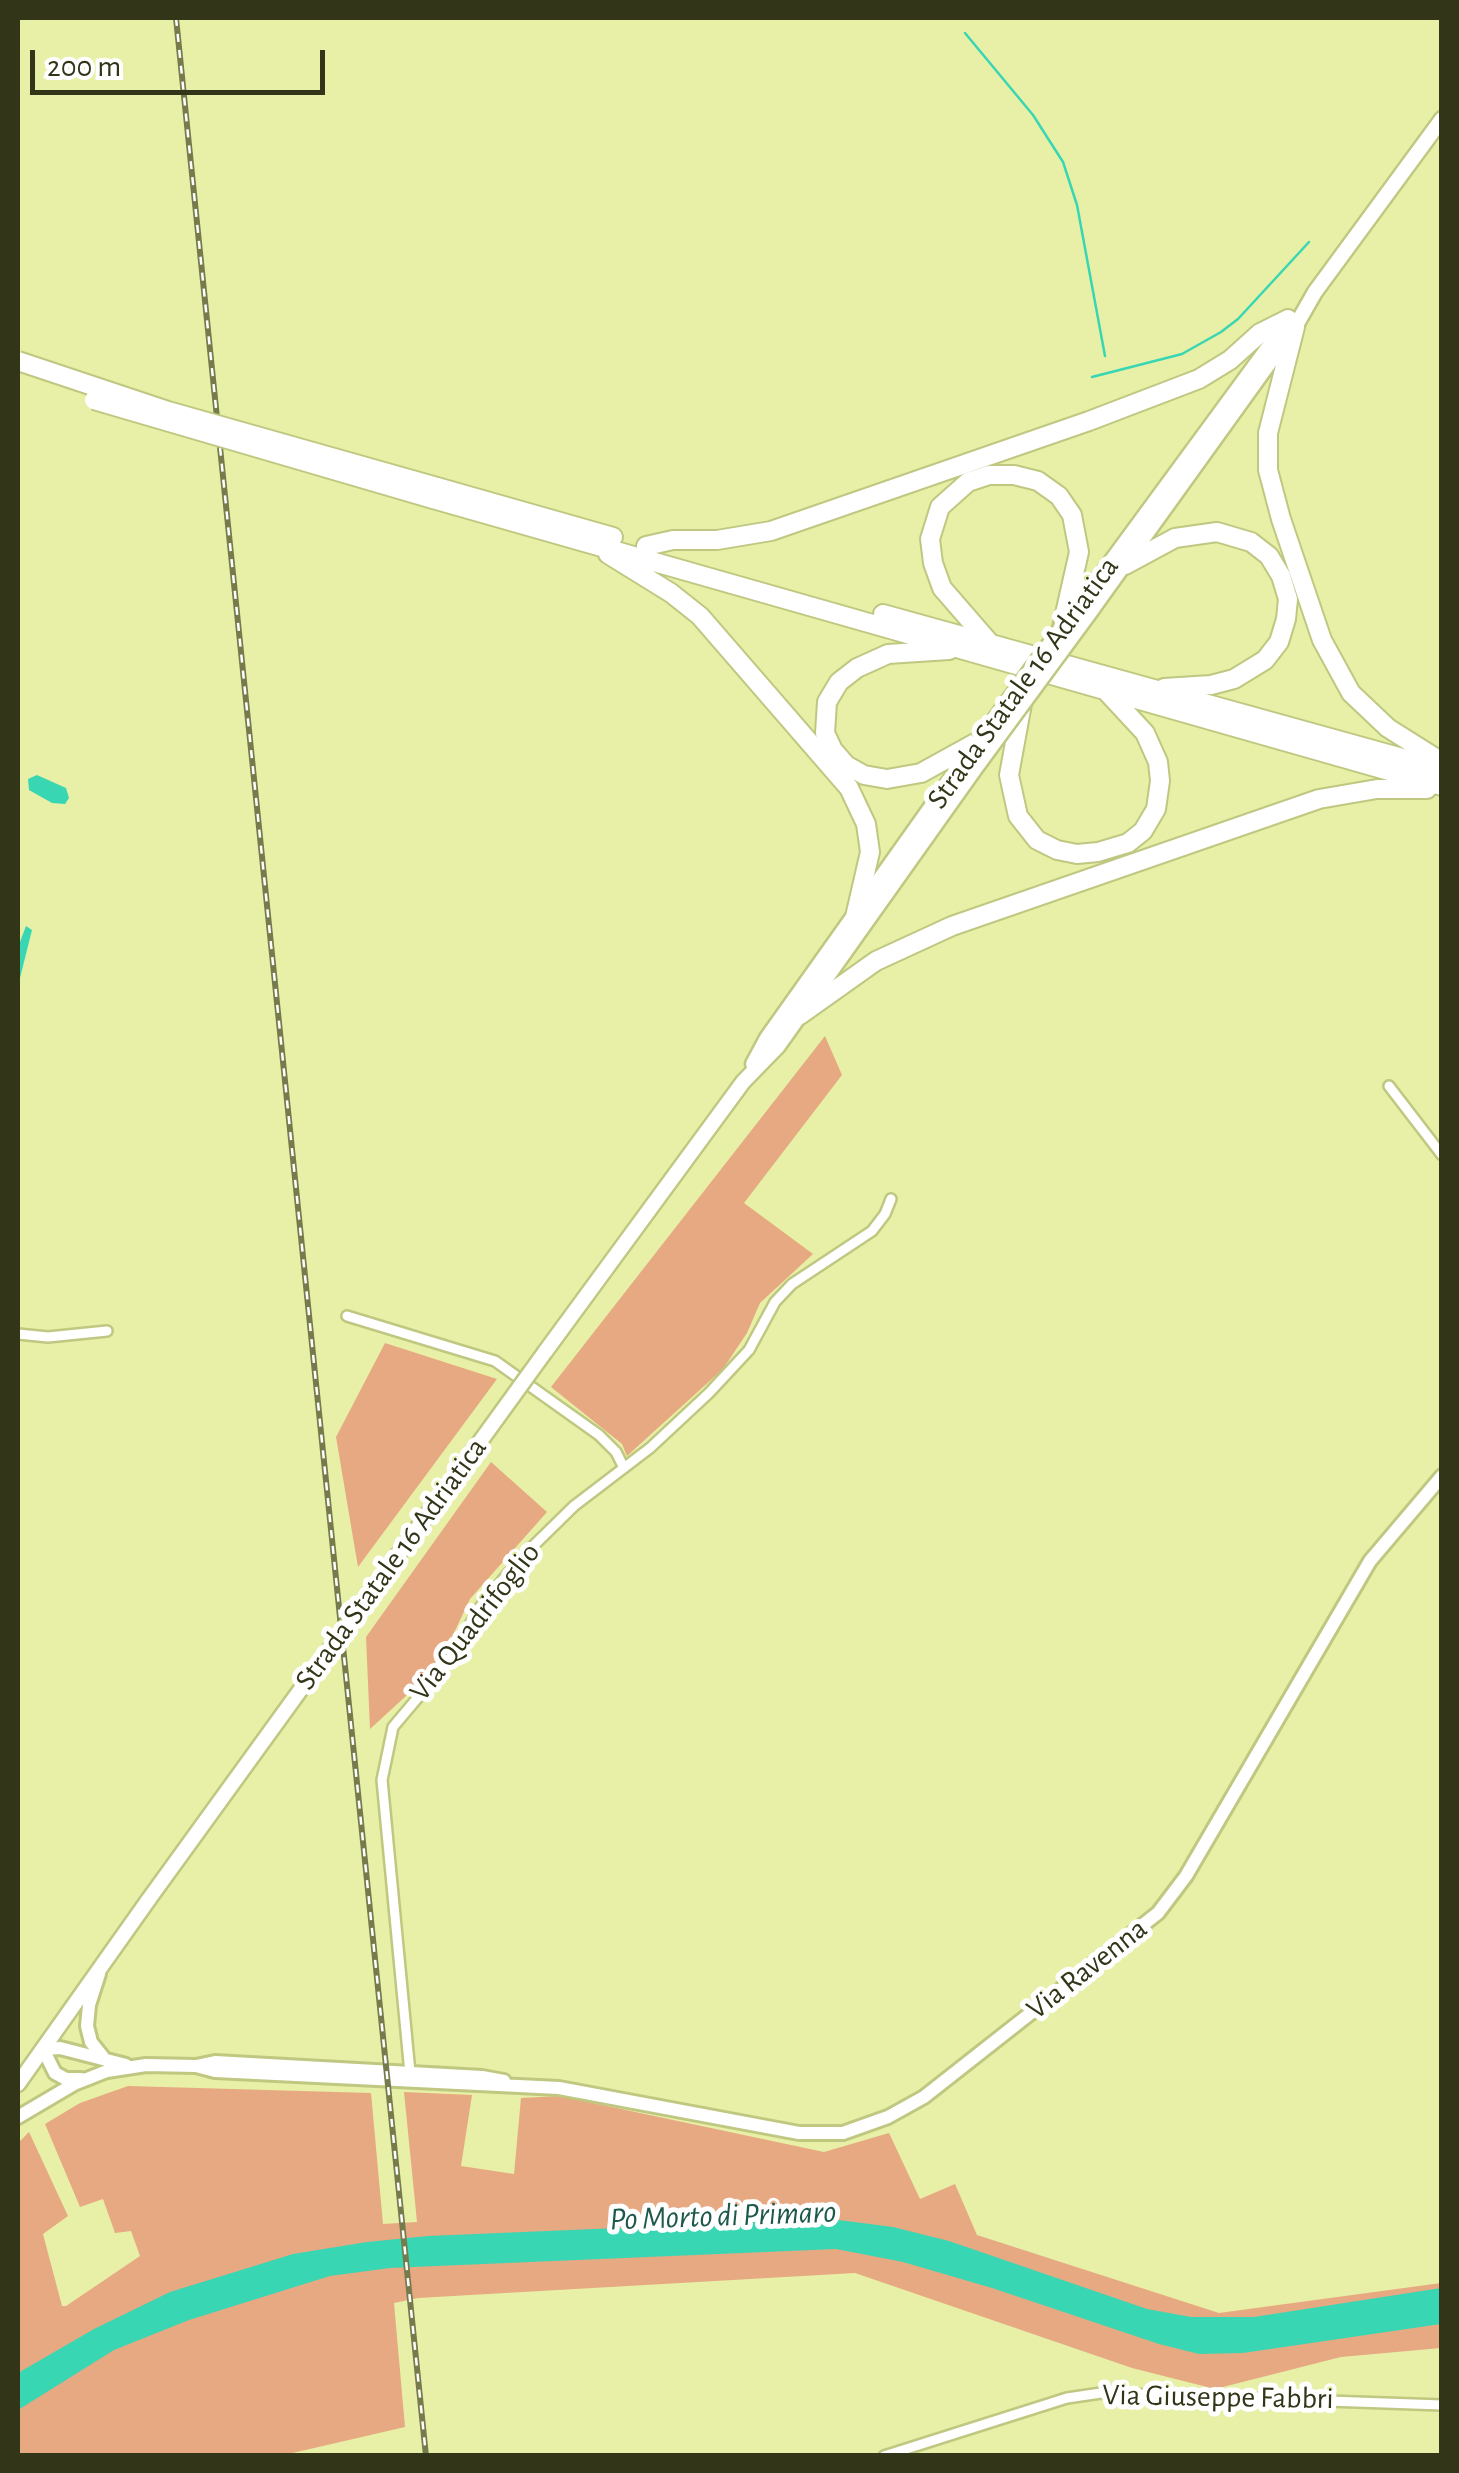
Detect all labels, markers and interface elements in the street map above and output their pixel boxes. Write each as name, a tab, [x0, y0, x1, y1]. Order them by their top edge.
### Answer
scale bar	[35, 30, 330, 92]
text: 200 m	[47, 52, 121, 82]
street label: Strada Statale 16 Adriatica	[919, 550, 1127, 816]
street label: Strada Statale 16 Adriatica	[287, 1431, 495, 1697]
street label: Via Quadrifoglio	[402, 1536, 548, 1708]
street label: Via Ravenna	[1020, 1911, 1154, 2027]
water label: Po Morto di Primaro	[609, 2193, 837, 2239]
street label: Via Giuseppe Fabbri	[1102, 2377, 1334, 2417]

